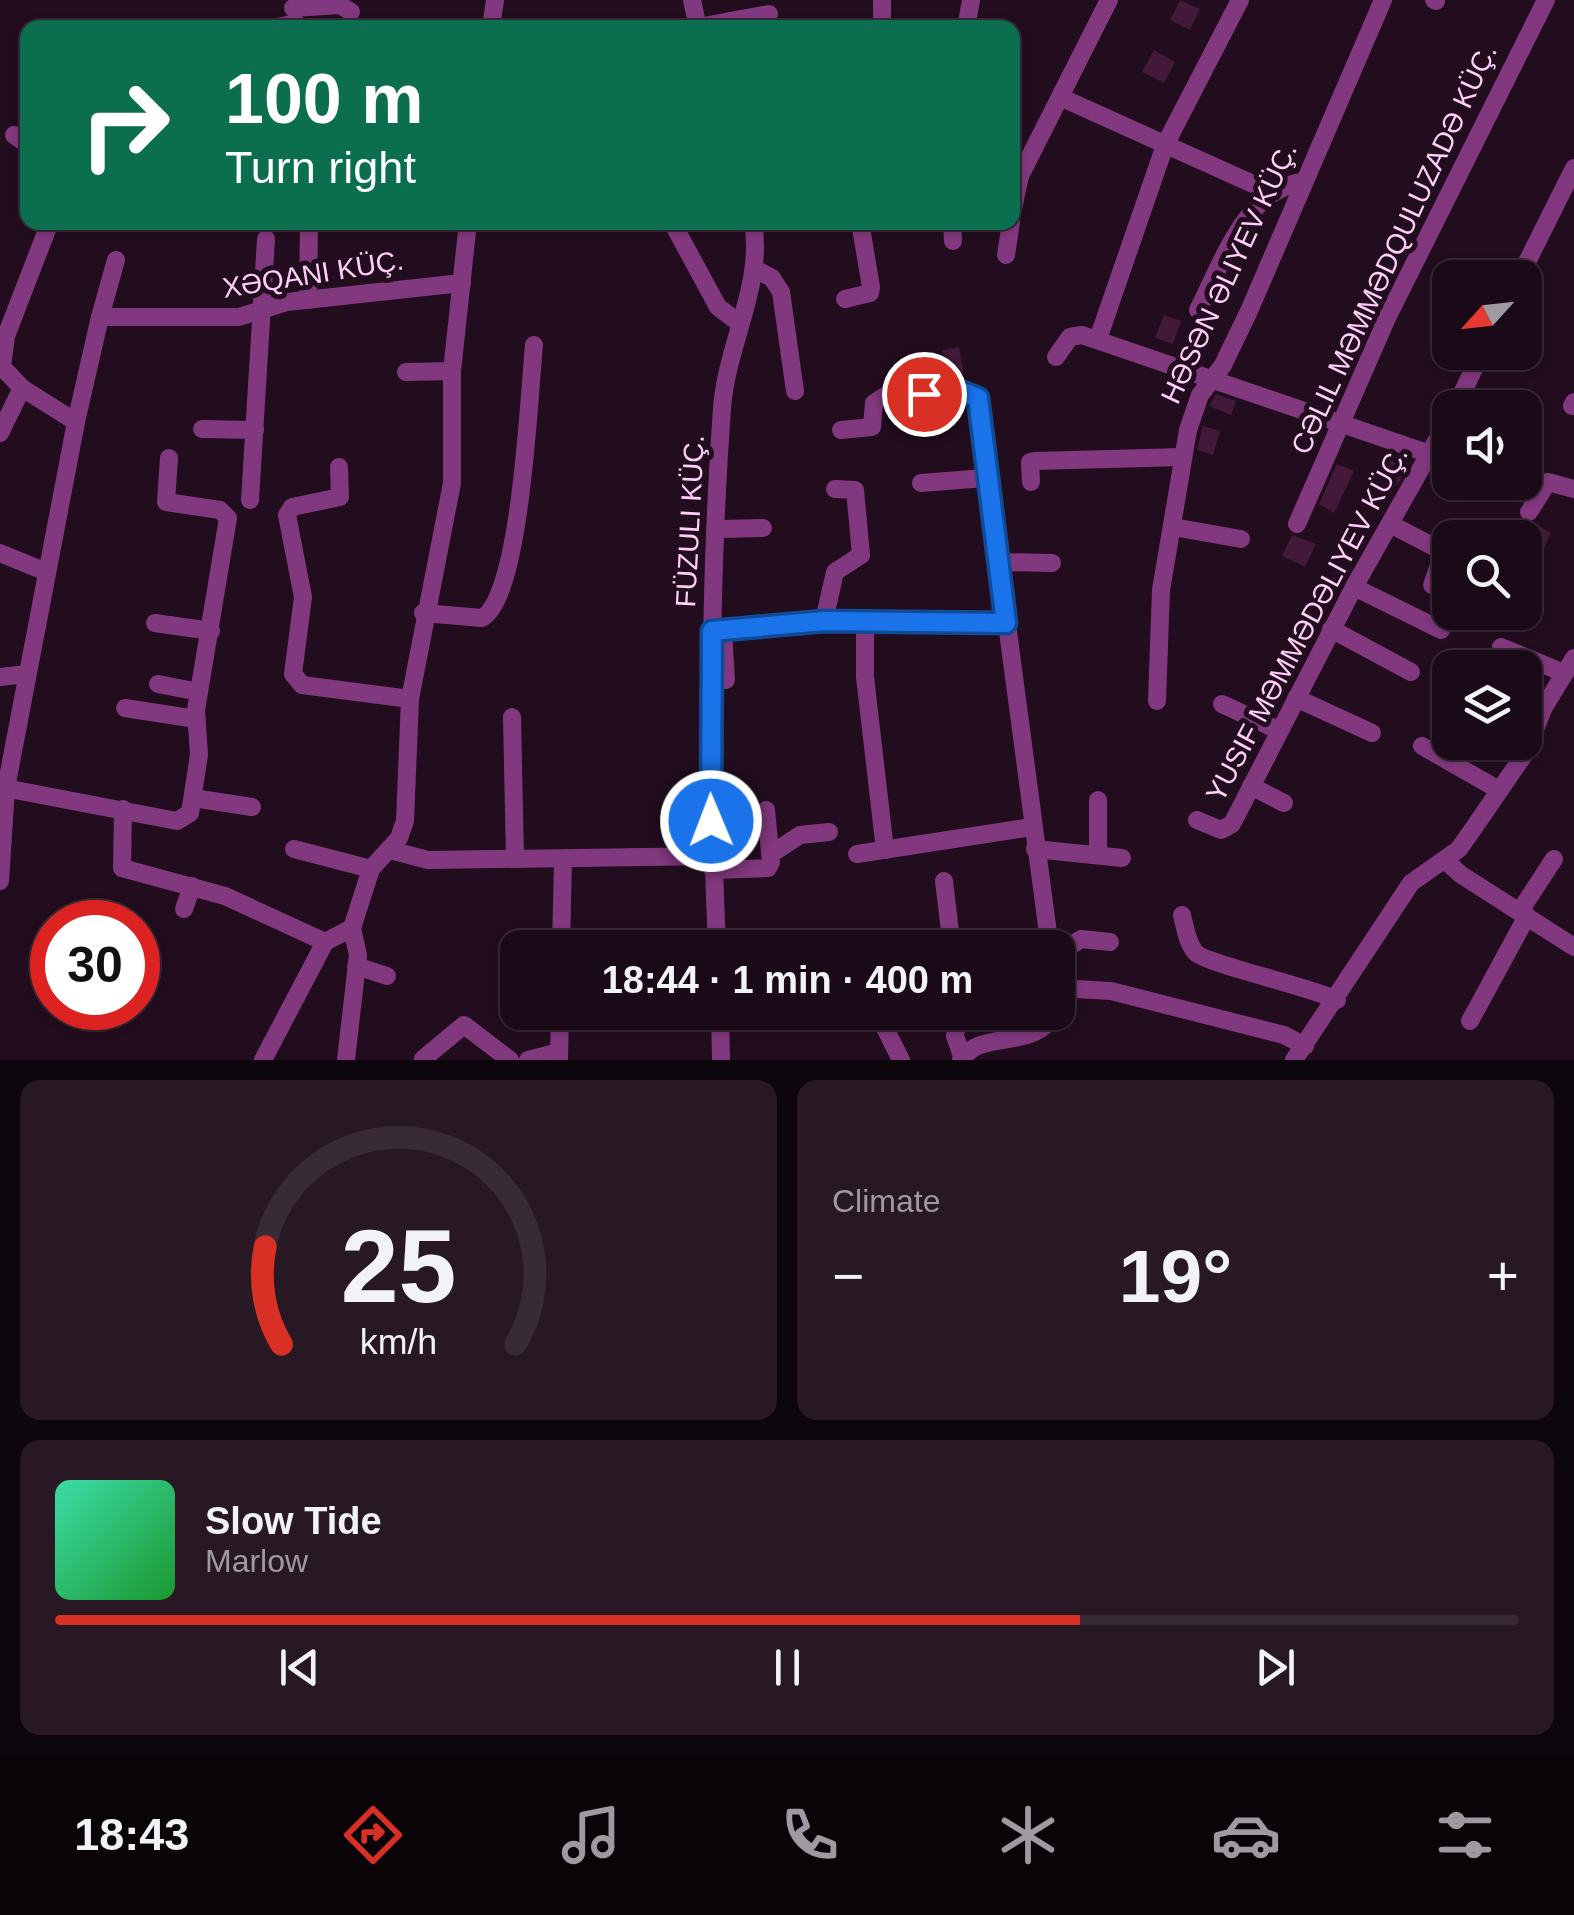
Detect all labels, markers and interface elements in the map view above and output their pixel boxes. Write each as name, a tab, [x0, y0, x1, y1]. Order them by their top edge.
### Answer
street label: CƏLIL MƏMMƏDQULUZADƏ KÜÇ.	[1285, 39, 1503, 459]
icon: right	[60, 60, 190, 190]
text: 100 m	[225, 60, 423, 138]
street label: HƏSƏN ƏLIYEV KÜÇ.	[1155, 138, 1303, 408]
text: Turn right	[225, 142, 416, 193]
street label: XƏQANI KÜÇ.	[220, 244, 406, 304]
north arrow	[1432, 260, 1542, 370]
map controls	[1432, 260, 1542, 760]
pin	[882, 352, 967, 437]
icon: arrive	[897, 367, 952, 422]
button: sound	[1432, 390, 1542, 500]
street label: FÜZULI KÜÇ.	[670, 434, 710, 608]
street label: YUSIF MƏMMƏDƏLIYEV KÜÇ.	[1200, 441, 1414, 807]
button: search	[1432, 520, 1542, 630]
button: layers	[1432, 650, 1542, 760]
position arrow	[659, 769, 763, 873]
speed limit sign: 30	[30, 900, 160, 1030]
text: 18:44 · 1 min · 400 m	[602, 959, 973, 1001]
text: Climate	[832, 1183, 940, 1219]
text: 25	[341, 1208, 456, 1324]
text: 19°	[1119, 1234, 1232, 1318]
text: −	[832, 1245, 864, 1307]
text: +	[1487, 1245, 1519, 1307]
text: km/h	[360, 1322, 437, 1362]
text: Slow Tide	[205, 1500, 382, 1542]
text: Marlow	[205, 1543, 308, 1579]
icon: previous	[272, 1640, 327, 1695]
icon: pause	[760, 1640, 815, 1695]
icon: next	[1248, 1640, 1303, 1695]
icon: directions	[338, 1800, 408, 1870]
icon: music	[556, 1800, 626, 1870]
icon: phone	[775, 1800, 845, 1870]
icon: climate	[993, 1800, 1063, 1870]
icon: car	[1211, 1800, 1281, 1870]
icon: filters	[1430, 1800, 1500, 1870]
text: 18:43	[74, 1809, 189, 1860]

